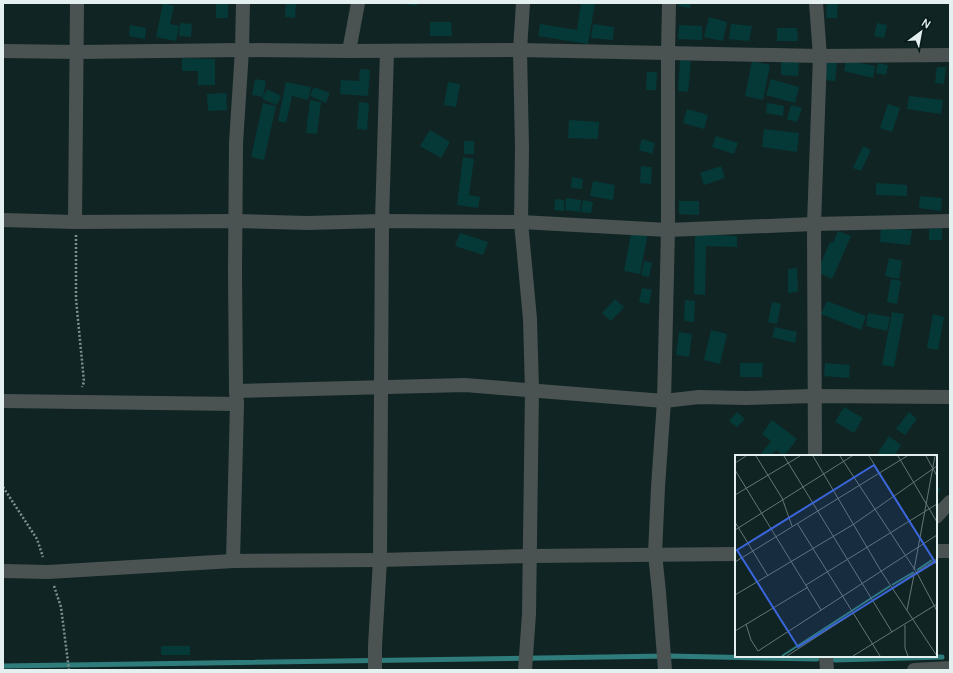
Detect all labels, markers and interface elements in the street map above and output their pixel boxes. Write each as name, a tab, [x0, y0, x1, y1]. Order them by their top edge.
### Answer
north arrow	[901, 12, 941, 52]
text: N	[919, 15, 934, 32]
inset map	[735, 455, 937, 657]

